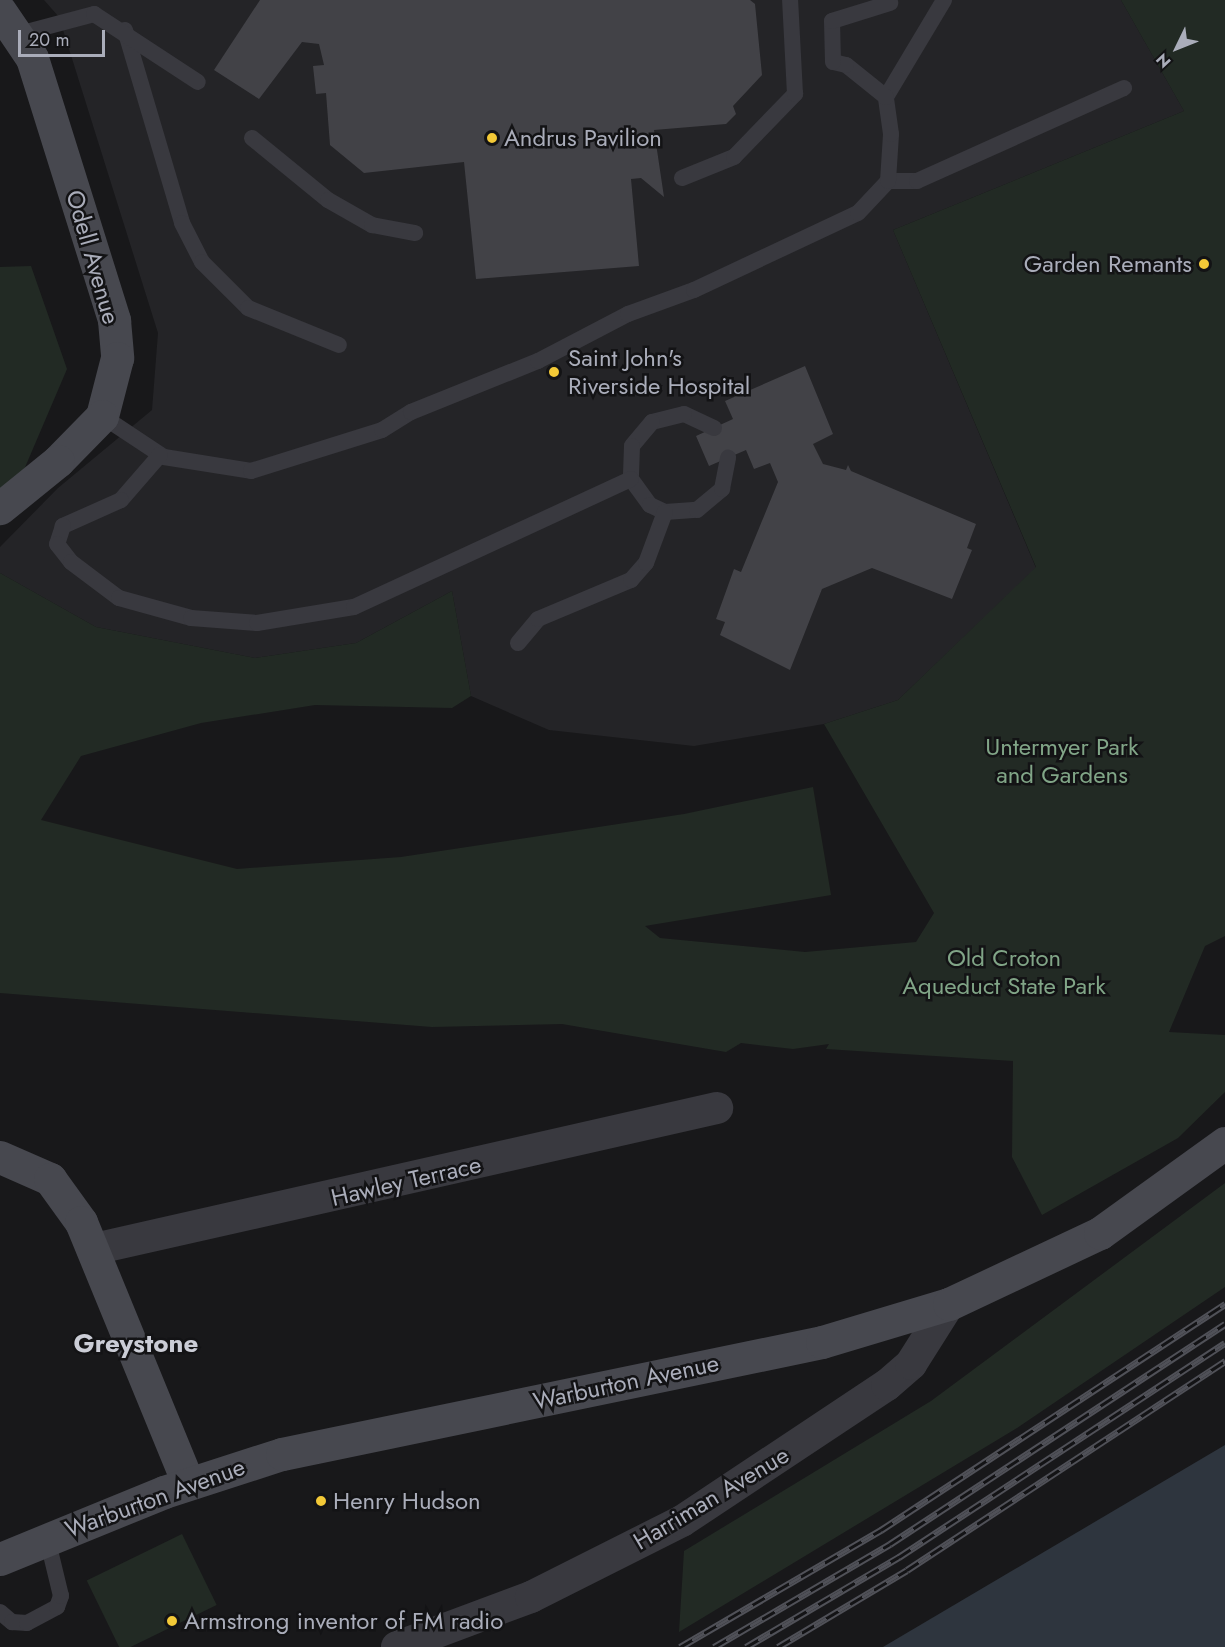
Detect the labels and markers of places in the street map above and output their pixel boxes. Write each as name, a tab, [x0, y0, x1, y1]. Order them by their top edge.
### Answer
place label: Andrus Pavilion	[504, 124, 662, 152]
marker: Andrus Pavilion	[485, 131, 499, 145]
place label: Garden Remants	[1024, 250, 1192, 278]
marker: Garden Remants	[1197, 257, 1211, 271]
place label: Saint John's Riverside Hospital	[568, 344, 750, 400]
marker: Saint John's Riverside Hospital	[545, 363, 563, 381]
place label: Henry Hudson	[333, 1487, 481, 1515]
marker: Henry Hudson	[314, 1494, 328, 1508]
place label: Armstrong inventor of FM radio	[184, 1607, 503, 1635]
marker: Armstrong inventor of FM radio	[165, 1614, 179, 1628]

